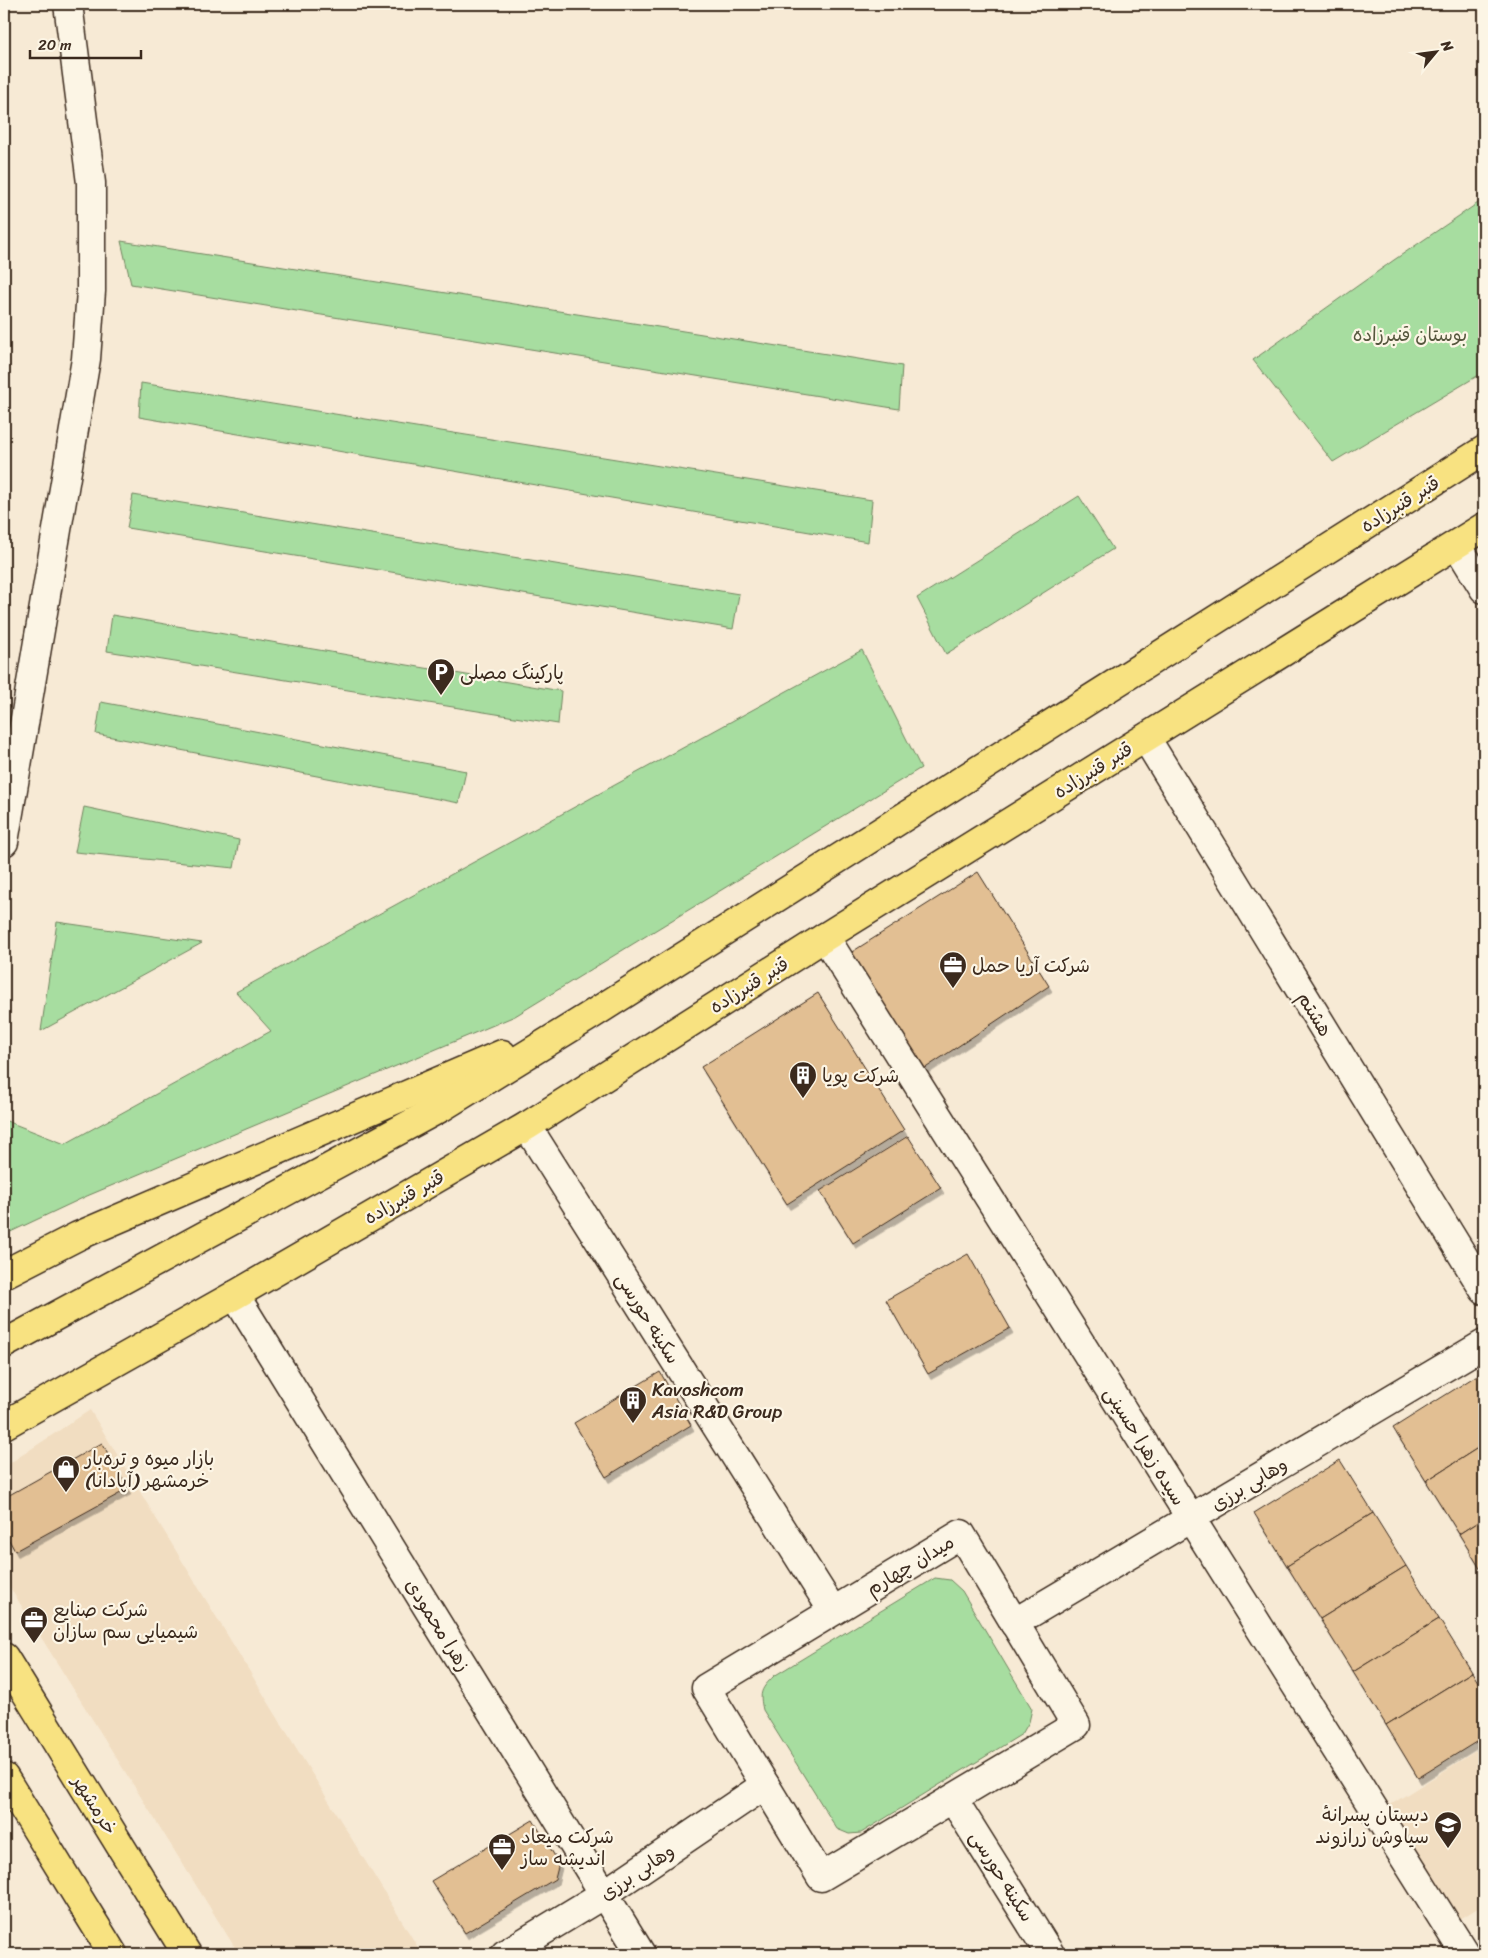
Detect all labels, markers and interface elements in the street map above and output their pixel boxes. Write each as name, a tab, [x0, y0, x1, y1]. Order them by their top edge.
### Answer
scale bar	[30, 28, 141, 60]
north arrow	[1410, 28, 1460, 78]
text: 20 m	[38, 32, 72, 58]
text: N	[1433, 35, 1460, 57]
park label: بوستان قنبرزاده	[1353, 318, 1467, 351]
street label: قنبر قنبرزاده	[1354, 466, 1446, 542]
place label: پارکینگ مصلی	[460, 656, 564, 689]
parking icon: پارکینگ مصلی	[426, 657, 456, 696]
street label: قنبر قنبرزاده	[1047, 732, 1139, 808]
street label: قنبر قنبرزاده	[703, 947, 795, 1023]
place label: شرکت آریا حمل	[972, 949, 1090, 982]
office icon: شرکت آریا حمل	[938, 950, 968, 989]
street label: هشتم	[1288, 985, 1342, 1043]
place label: شرکت پویا	[822, 1059, 899, 1092]
building icon: شرکت پویا	[788, 1060, 818, 1099]
street label: قنبر قنبرزاده	[357, 1160, 451, 1234]
street label: سکینه حورسی	[607, 1265, 689, 1371]
place label: Kavoshcom Asia R&D Group	[651, 1373, 782, 1428]
street label: سیده زهرا حسینی	[1095, 1380, 1195, 1512]
building icon: Kavoshcom Asia R&D Group	[618, 1385, 648, 1424]
place label: بازار میوه و تره‌بار خرمشهر (آپادانا)	[83, 1442, 214, 1497]
street label: وهابی برزی	[1204, 1448, 1294, 1520]
shop icon: بازار میوه و تره‌بار خرمشهر (آپادانا)	[51, 1454, 81, 1493]
street label: میدان چهارم	[859, 1526, 961, 1604]
street label: زهرا محمودی	[396, 1572, 480, 1678]
place label: شرکت صنایع شیمیایی سم سازان	[53, 1593, 198, 1648]
office icon: شرکت صنایع شیمیایی سم سازان	[19, 1605, 49, 1644]
street label: خرمشهر	[63, 1767, 126, 1842]
place label: دبستان پسرانهٔ سیاوش زرازوند	[1315, 1798, 1429, 1853]
school or university icon: دبستان پسرانهٔ سیاوش زرازوند	[1433, 1810, 1463, 1849]
place label: شرکت میعاد اندیشه ساز	[519, 1820, 614, 1875]
street label: سکینه حورسی	[961, 1823, 1043, 1929]
office icon: شرکت میعاد اندیشه ساز	[487, 1832, 517, 1871]
street label: وهابی برزی	[593, 1835, 681, 1909]

